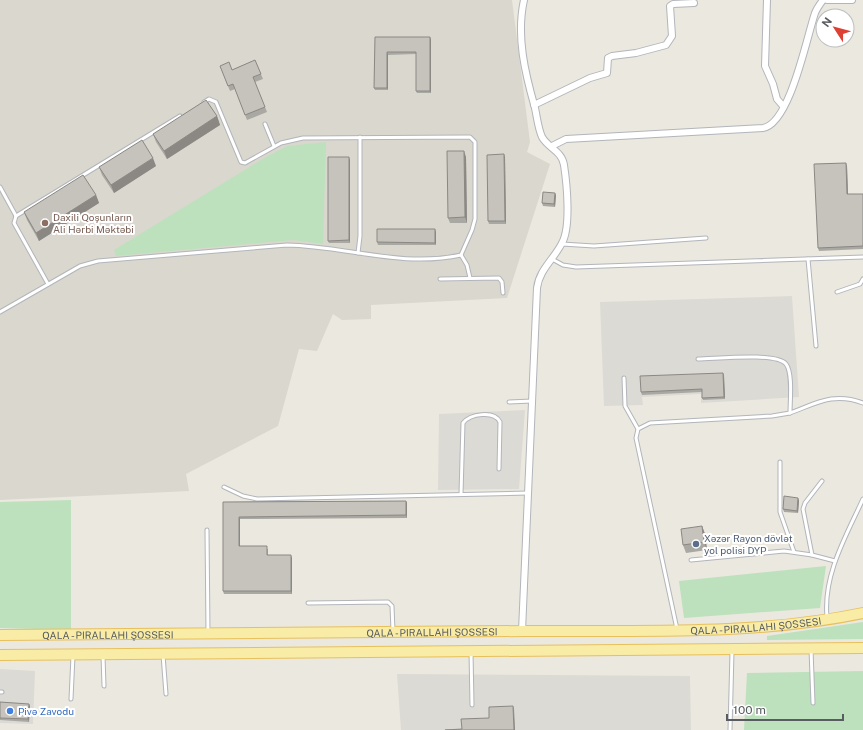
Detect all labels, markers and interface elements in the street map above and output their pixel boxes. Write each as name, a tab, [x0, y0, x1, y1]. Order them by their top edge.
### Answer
north arrow	[815, 8, 855, 48]
text: N	[820, 15, 834, 29]
place label: Daxili Qoşunların Ali Hərbi Məktəbi	[53, 211, 134, 235]
marker: Daxili Qoşunların Ali Hərbi Məktəbi	[40, 218, 50, 228]
place label: Xəzər Rayon dövlət yol polisi DYP	[704, 532, 793, 556]
marker: Xəzər Rayon dövlət yol polisi DYP	[691, 539, 701, 549]
street label: QALA - PIRALLAHI ŞOSSESI	[690, 614, 822, 636]
street label: QALA - PIRALLAHI ŞOSSESI	[366, 625, 498, 639]
street label: QALA - PIRALLAHI ŞOSSESI	[42, 628, 174, 641]
scale bar	[727, 696, 843, 722]
text: 100 m	[733, 703, 766, 717]
place label: Pivə Zavodu	[18, 705, 74, 717]
marker: Pivə Zavodu	[5, 706, 15, 716]

